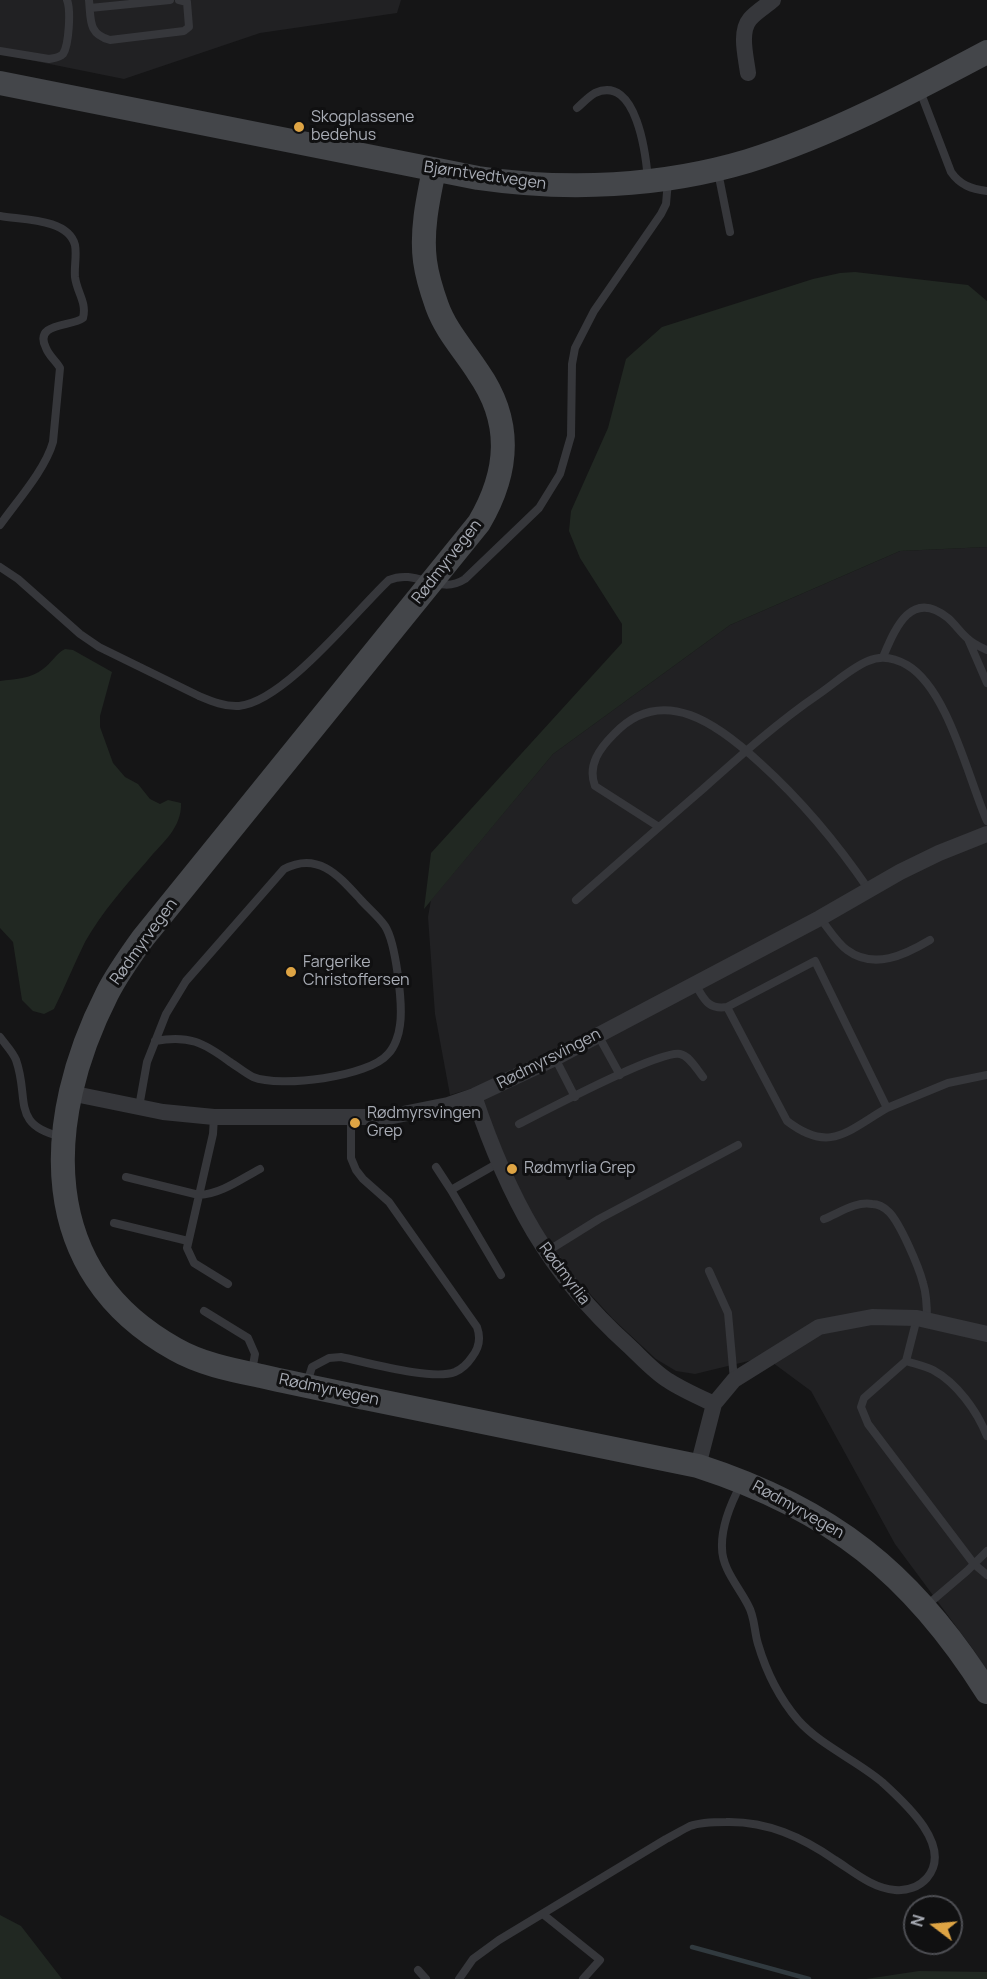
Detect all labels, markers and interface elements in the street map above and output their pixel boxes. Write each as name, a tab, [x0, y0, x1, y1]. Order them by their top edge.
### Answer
place label: Skogplassene bedehus	[311, 108, 414, 146]
marker: Skogplassene bedehus	[292, 120, 306, 134]
street label: Bjørntvedtvegen	[423, 158, 547, 194]
street label: Rødmyrvegen	[408, 516, 486, 608]
street label: Rødmyrvegen	[106, 895, 182, 989]
place label: Fargerike Christoffersen	[303, 953, 410, 991]
marker: Fargerike Christoffersen	[284, 965, 298, 979]
street label: Rødmyrsvingen	[494, 1025, 604, 1093]
place label: Rødmyrsvingen Grep	[367, 1104, 481, 1142]
marker: Rødmyrsvingen Grep	[348, 1116, 362, 1130]
place label: Rødmyrlia Grep	[524, 1159, 636, 1179]
marker: Rødmyrlia Grep	[505, 1162, 519, 1176]
street label: Rødmyrlia	[534, 1239, 594, 1309]
street label: Rødmyrvegen	[277, 1370, 381, 1410]
street label: Rødmyrvegen	[749, 1477, 847, 1543]
north arrow	[903, 1895, 963, 1955]
text: N	[905, 1912, 930, 1929]

